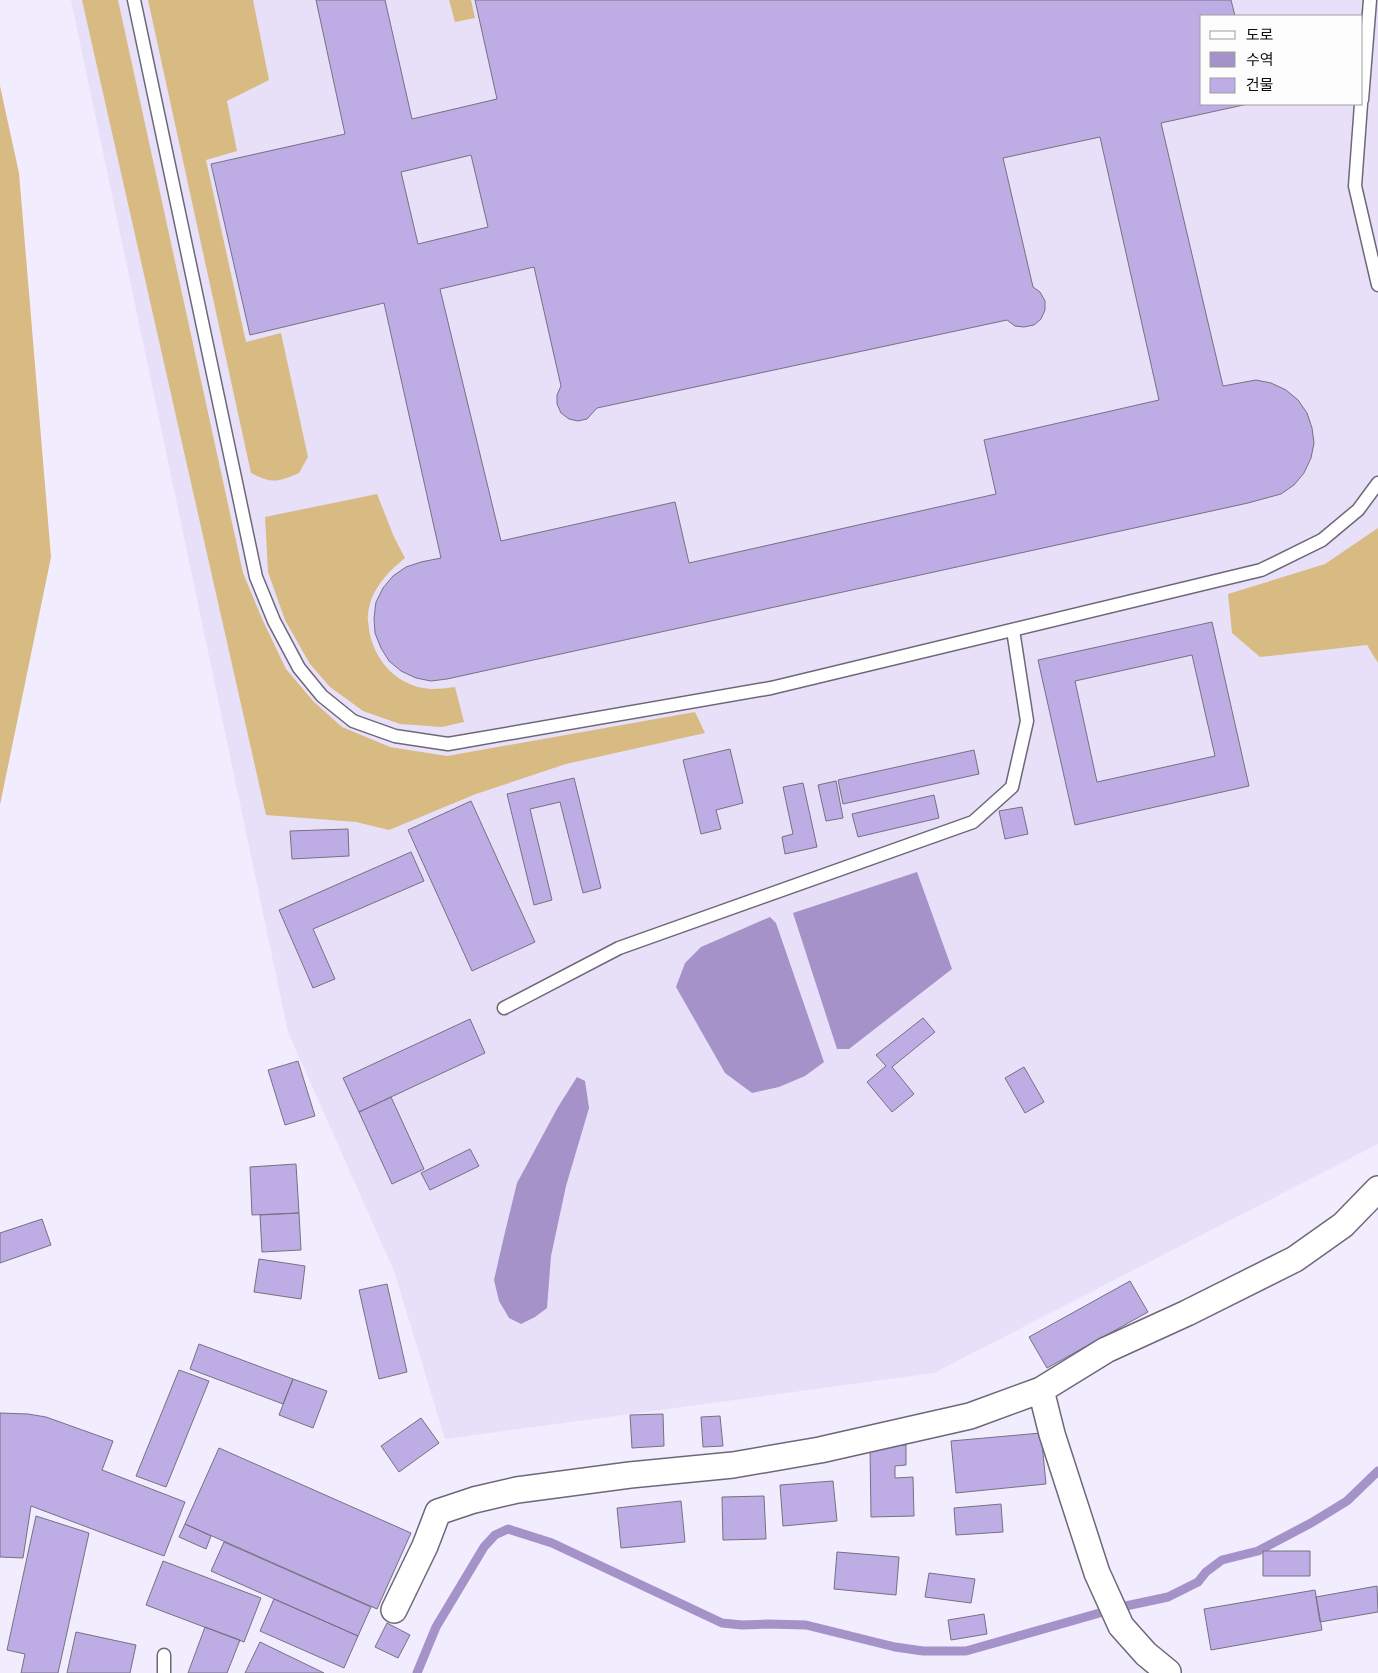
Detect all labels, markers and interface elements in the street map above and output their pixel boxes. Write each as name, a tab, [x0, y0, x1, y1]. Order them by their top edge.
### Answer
legend	[1200, 15, 1363, 105]
text: 도로	[1246, 24, 1274, 44]
text: 수역	[1246, 49, 1274, 69]
text: 건물	[1246, 74, 1274, 94]

